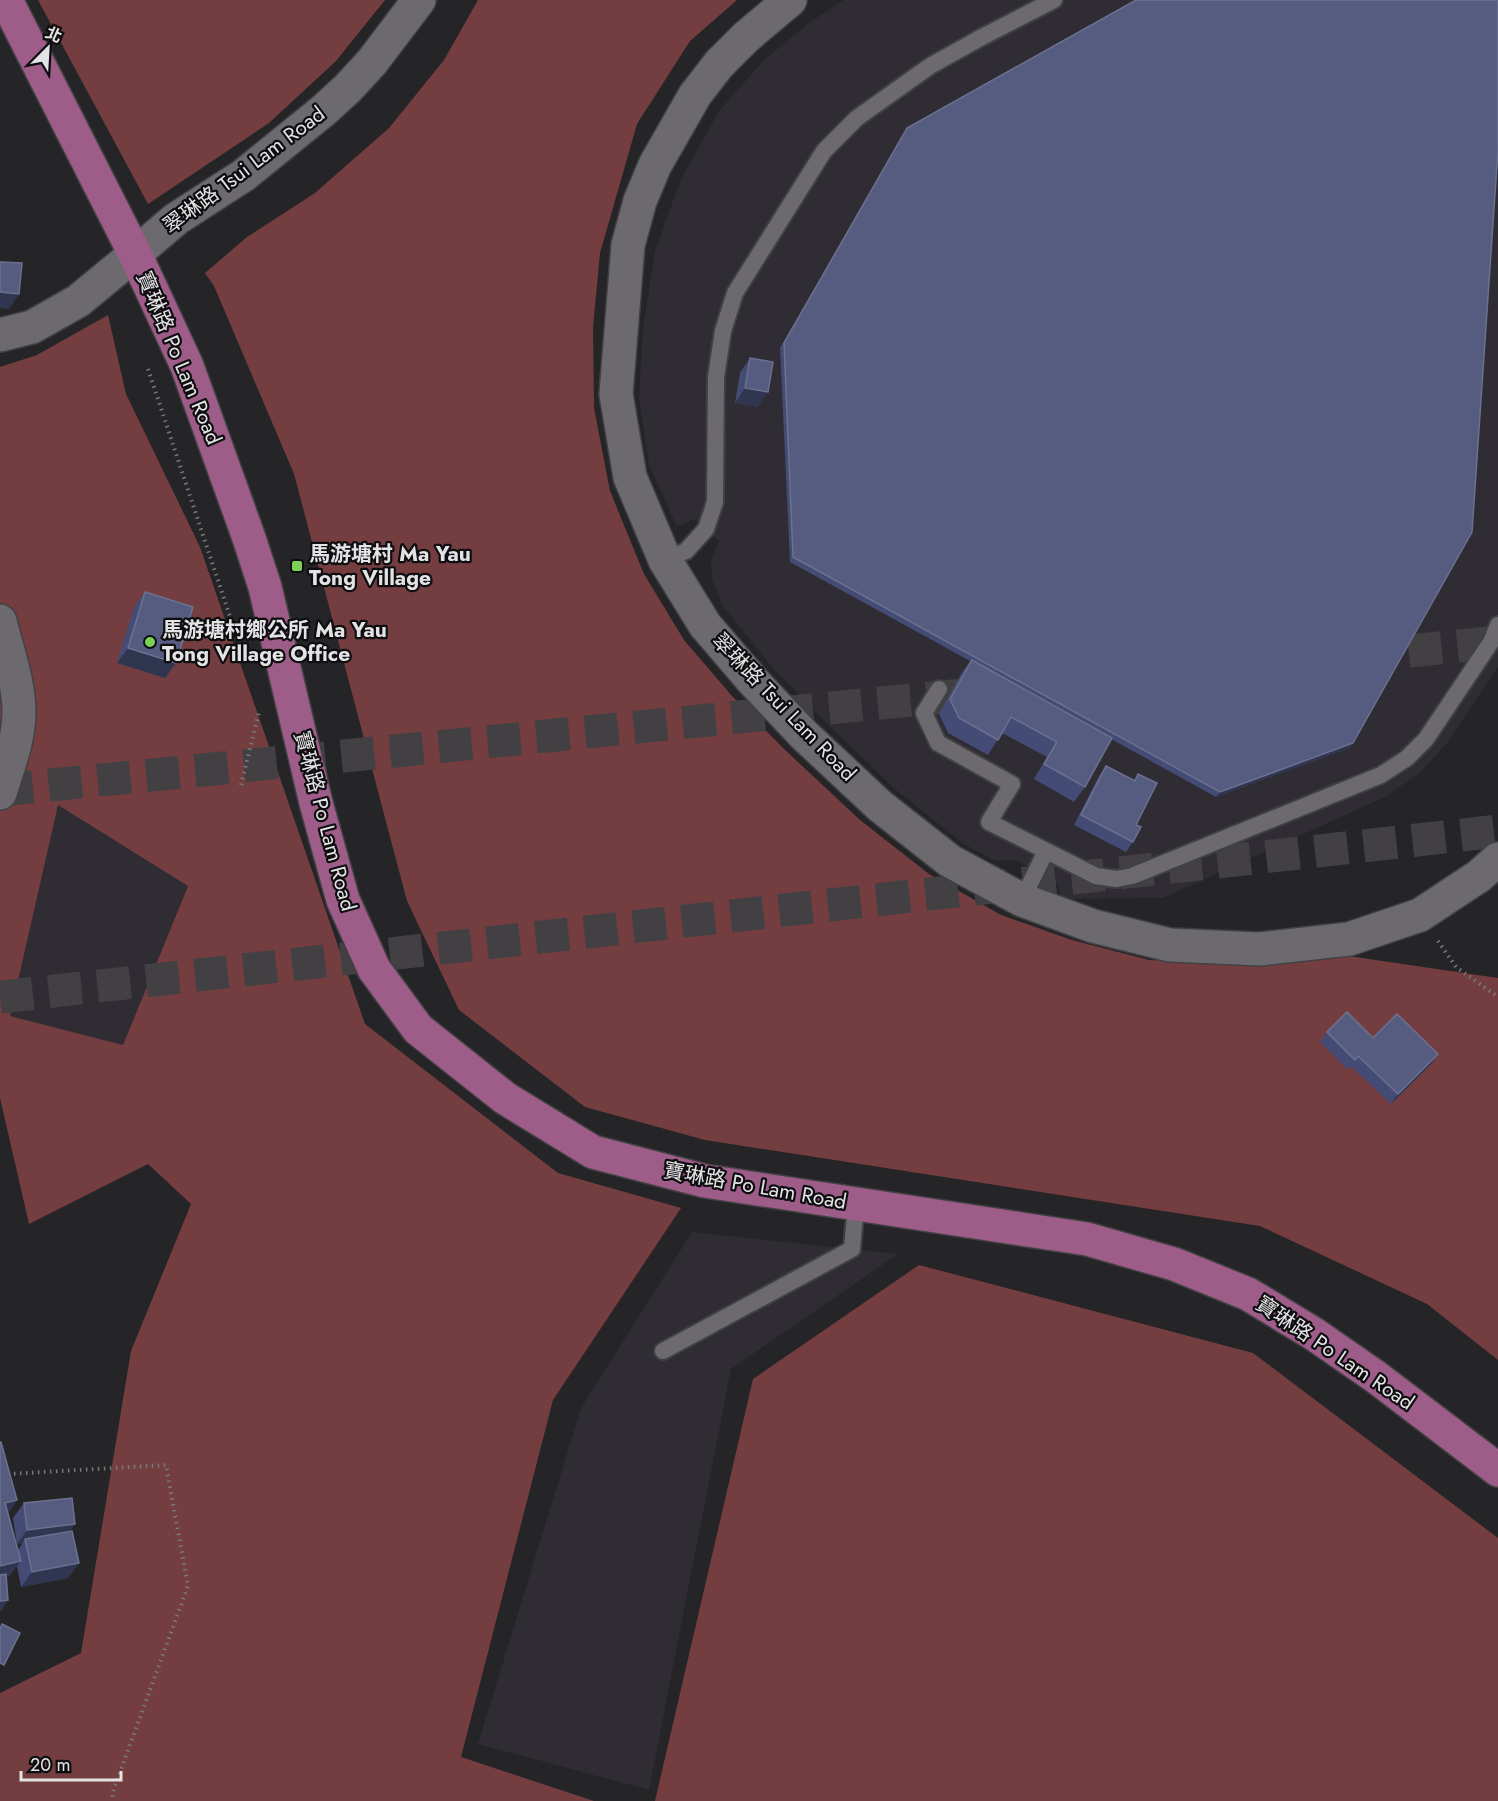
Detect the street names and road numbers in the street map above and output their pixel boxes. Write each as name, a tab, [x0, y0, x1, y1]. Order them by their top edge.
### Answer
street label: 翠琳路 Tsui Lam Road	[157, 99, 331, 241]
street label: 寶琳路 Po Lam Road	[129, 267, 229, 449]
street label: 翠琳路 Tsui Lam Road	[705, 626, 863, 788]
street label: 寶琳路 Po Lam Road	[287, 728, 363, 914]
street label: 寶琳路 Po Lam Road	[661, 1155, 849, 1217]
street label: 寶琳路 Po Lam Road	[1250, 1289, 1420, 1417]

